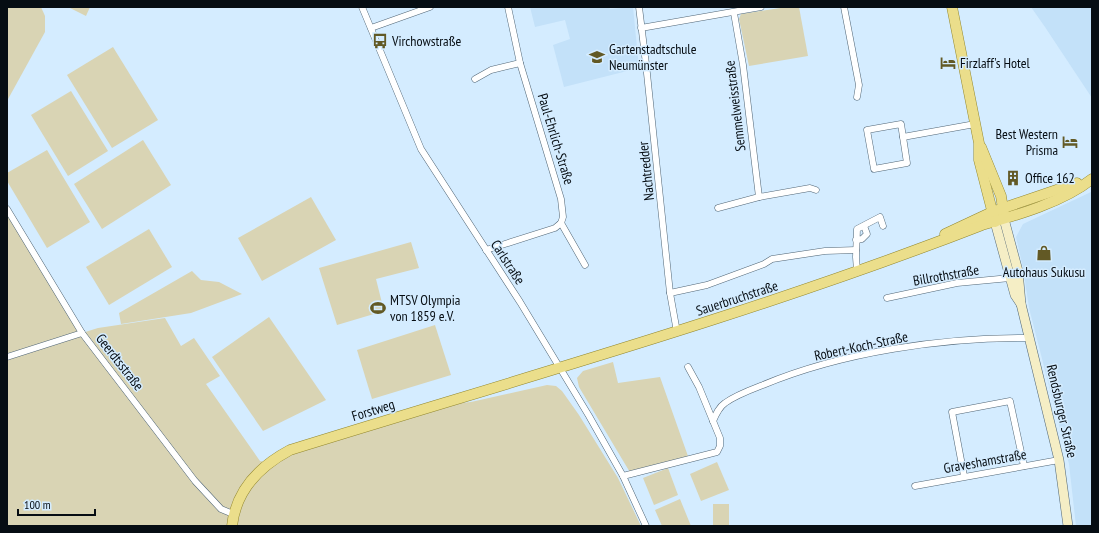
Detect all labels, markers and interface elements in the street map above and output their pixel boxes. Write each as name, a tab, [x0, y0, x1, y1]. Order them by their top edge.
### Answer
bus stop icon: Virchowstraße	[371, 32, 389, 50]
place label: Virchowstraße	[391, 32, 462, 50]
place label: Gartenstadtschule Neumünster	[609, 40, 697, 74]
school or university icon: Gartenstadtschule Neumünster	[588, 48, 606, 66]
hotel icon: Firzlaff's Hotel	[939, 54, 957, 72]
place label: Firzlaff's Hotel	[960, 54, 1030, 72]
street label: Semmelweisstraße	[720, 59, 750, 152]
street label: Paul-Ehrlich-Straße	[534, 91, 578, 187]
place label: Best Western Prisma	[995, 125, 1058, 159]
hotel icon: Best Western Prisma	[1061, 133, 1079, 151]
street label: Nachtredder	[634, 140, 658, 202]
building icon: Office 162	[1004, 169, 1022, 187]
place label: Office 162	[1025, 169, 1075, 187]
street label: Carlstraße	[487, 236, 529, 288]
shop icon: Autohaus Sukusu	[1035, 244, 1053, 262]
street label: Billrothstraße	[912, 260, 981, 290]
place label: Autohaus Sukusu	[1003, 263, 1085, 281]
street label: Sauerbruchstraße	[694, 276, 780, 320]
place label: MTSV Olympia von 1859 e.V.	[390, 291, 460, 325]
sports icon: MTSV Olympia von 1859 e.V.	[369, 299, 387, 317]
street label: Robert-Koch-Straße	[812, 327, 910, 365]
street label: Geerdtsstraße	[92, 330, 148, 394]
street label: Rendsburger Straße	[1042, 362, 1082, 460]
street label: Forstweg	[349, 395, 397, 425]
street label: Graveshamstraße	[942, 445, 1028, 477]
scale bar	[18, 491, 95, 517]
text: 100 m	[24, 497, 51, 512]

